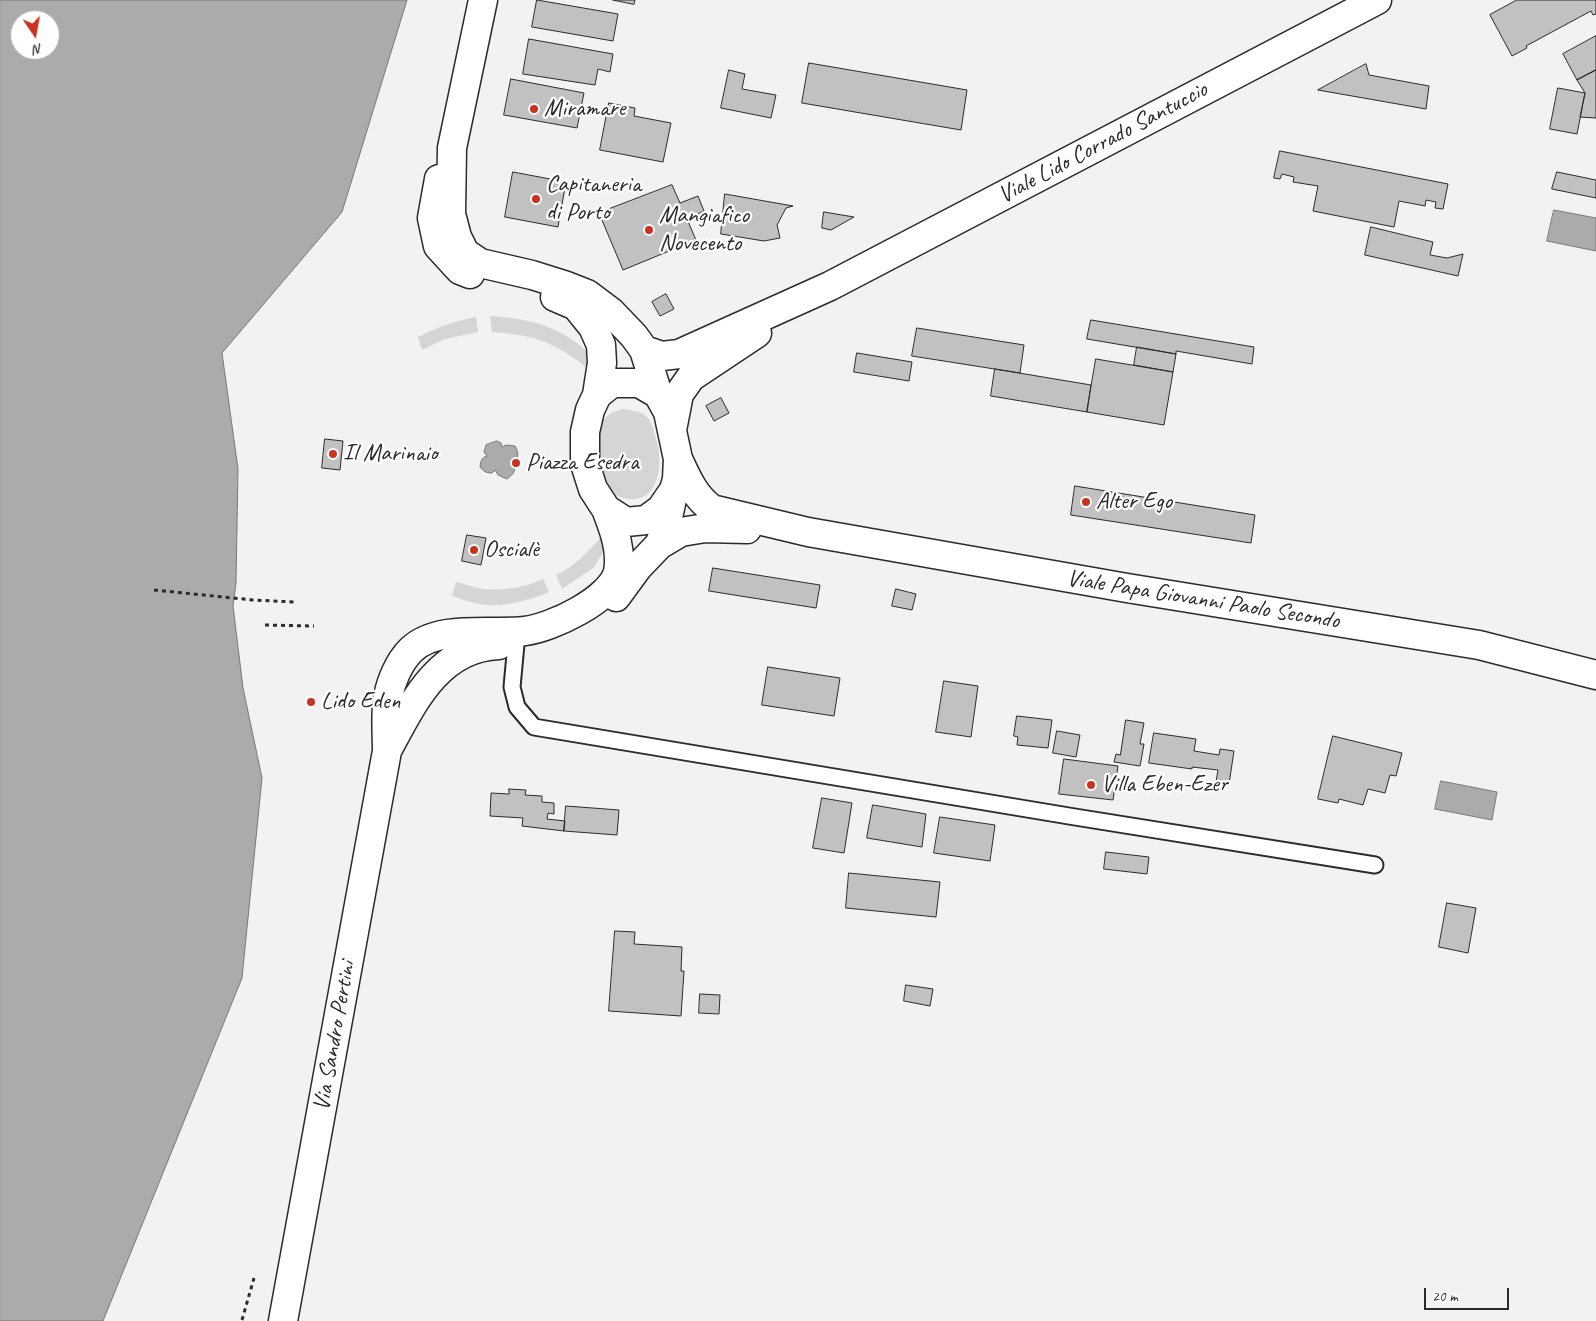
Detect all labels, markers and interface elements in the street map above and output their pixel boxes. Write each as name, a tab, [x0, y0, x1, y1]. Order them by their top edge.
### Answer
north arrow	[10, 10, 60, 60]
text: N	[32, 40, 44, 58]
street label: Viale Lido Corrado Santuccio	[994, 76, 1212, 210]
place label: Miramare	[544, 95, 625, 123]
marker: Miramare	[528, 103, 540, 115]
place label: Capitaneria di Porto	[546, 171, 641, 227]
marker: Capitaneria di Porto	[530, 193, 542, 205]
place label: Mangiafico Novecento	[659, 202, 749, 258]
marker: Mangiafico Novecento	[643, 224, 655, 236]
place label: Il Marinaio	[343, 440, 437, 468]
marker: Il Marinaio	[327, 448, 339, 460]
place label: Piazza Esedra	[526, 449, 639, 477]
marker: Piazza Esedra	[510, 457, 522, 469]
place label: Alter Ego	[1096, 488, 1172, 516]
marker: Alter Ego	[1080, 496, 1092, 508]
place label: Oscialè	[484, 536, 539, 564]
marker: Oscialè	[468, 544, 480, 556]
street label: Viale Papa Giovanni Paolo Secondo	[1065, 564, 1341, 636]
place label: Lido Eden	[321, 688, 400, 716]
marker: Lido Eden	[305, 696, 317, 708]
place label: Villa Eben-Ezer	[1101, 771, 1228, 799]
marker: Villa Eben-Ezer	[1085, 779, 1097, 791]
street label: Via Sandro Pertini	[308, 959, 362, 1113]
scale bar	[1426, 1278, 1511, 1310]
text: 20 m	[1432, 1287, 1458, 1306]

